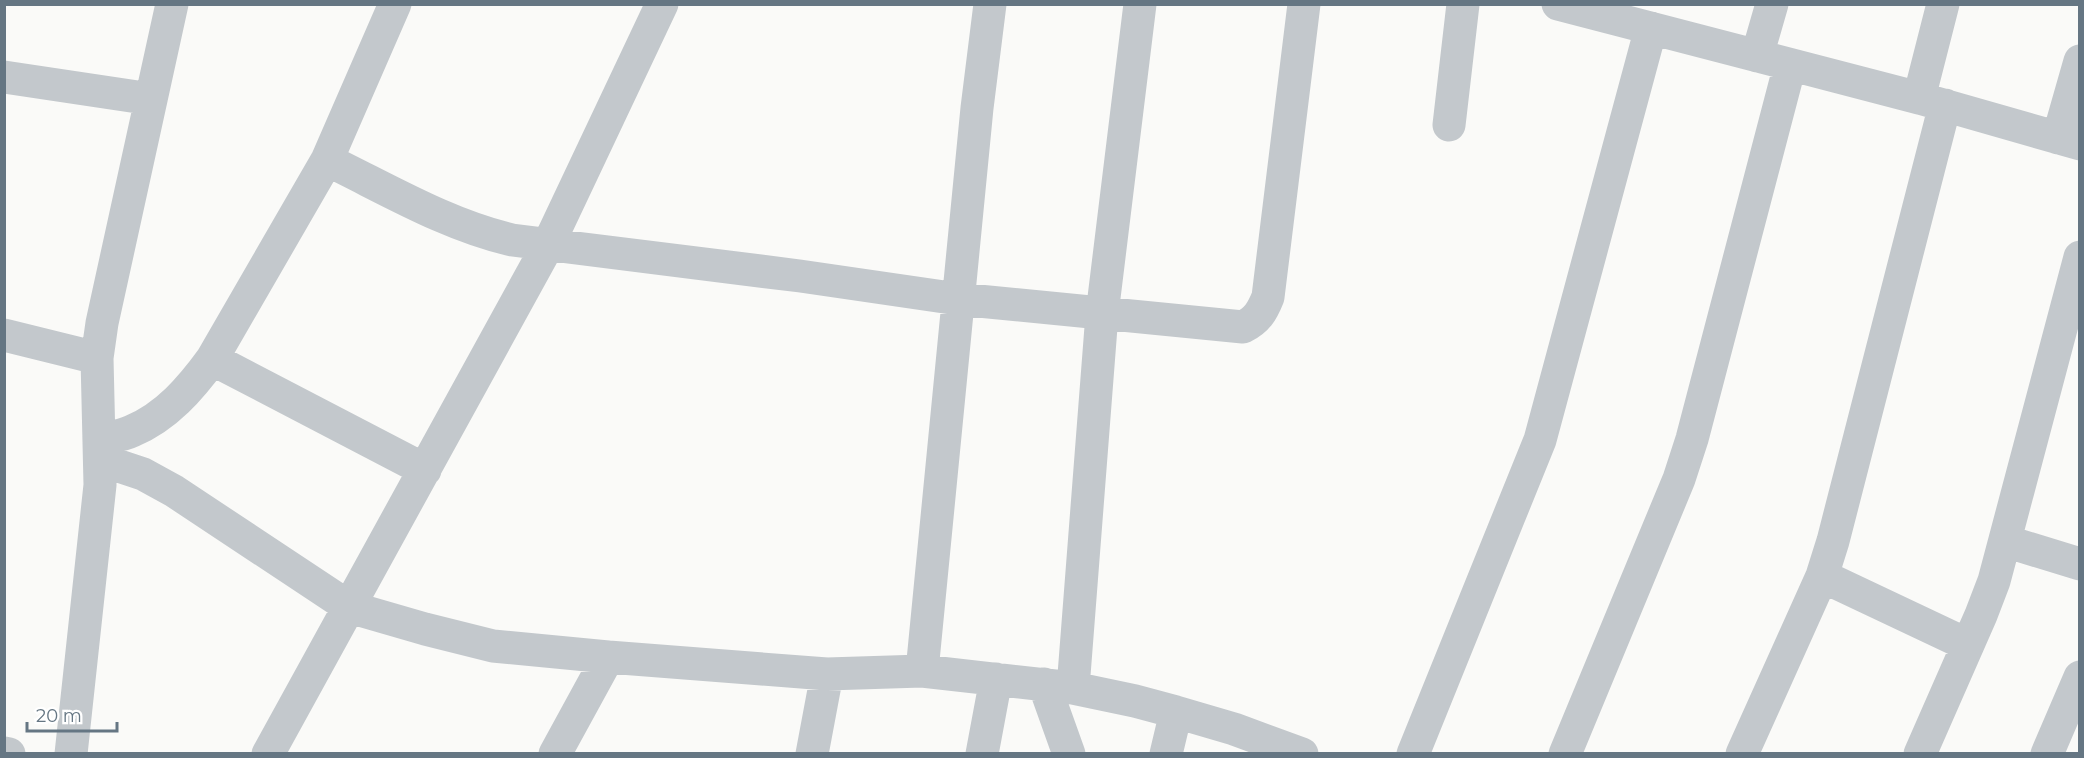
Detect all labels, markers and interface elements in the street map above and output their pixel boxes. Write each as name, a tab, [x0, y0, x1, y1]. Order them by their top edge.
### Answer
scale bar	[27, 695, 117, 733]
text: 20 m	[36, 705, 82, 727]

